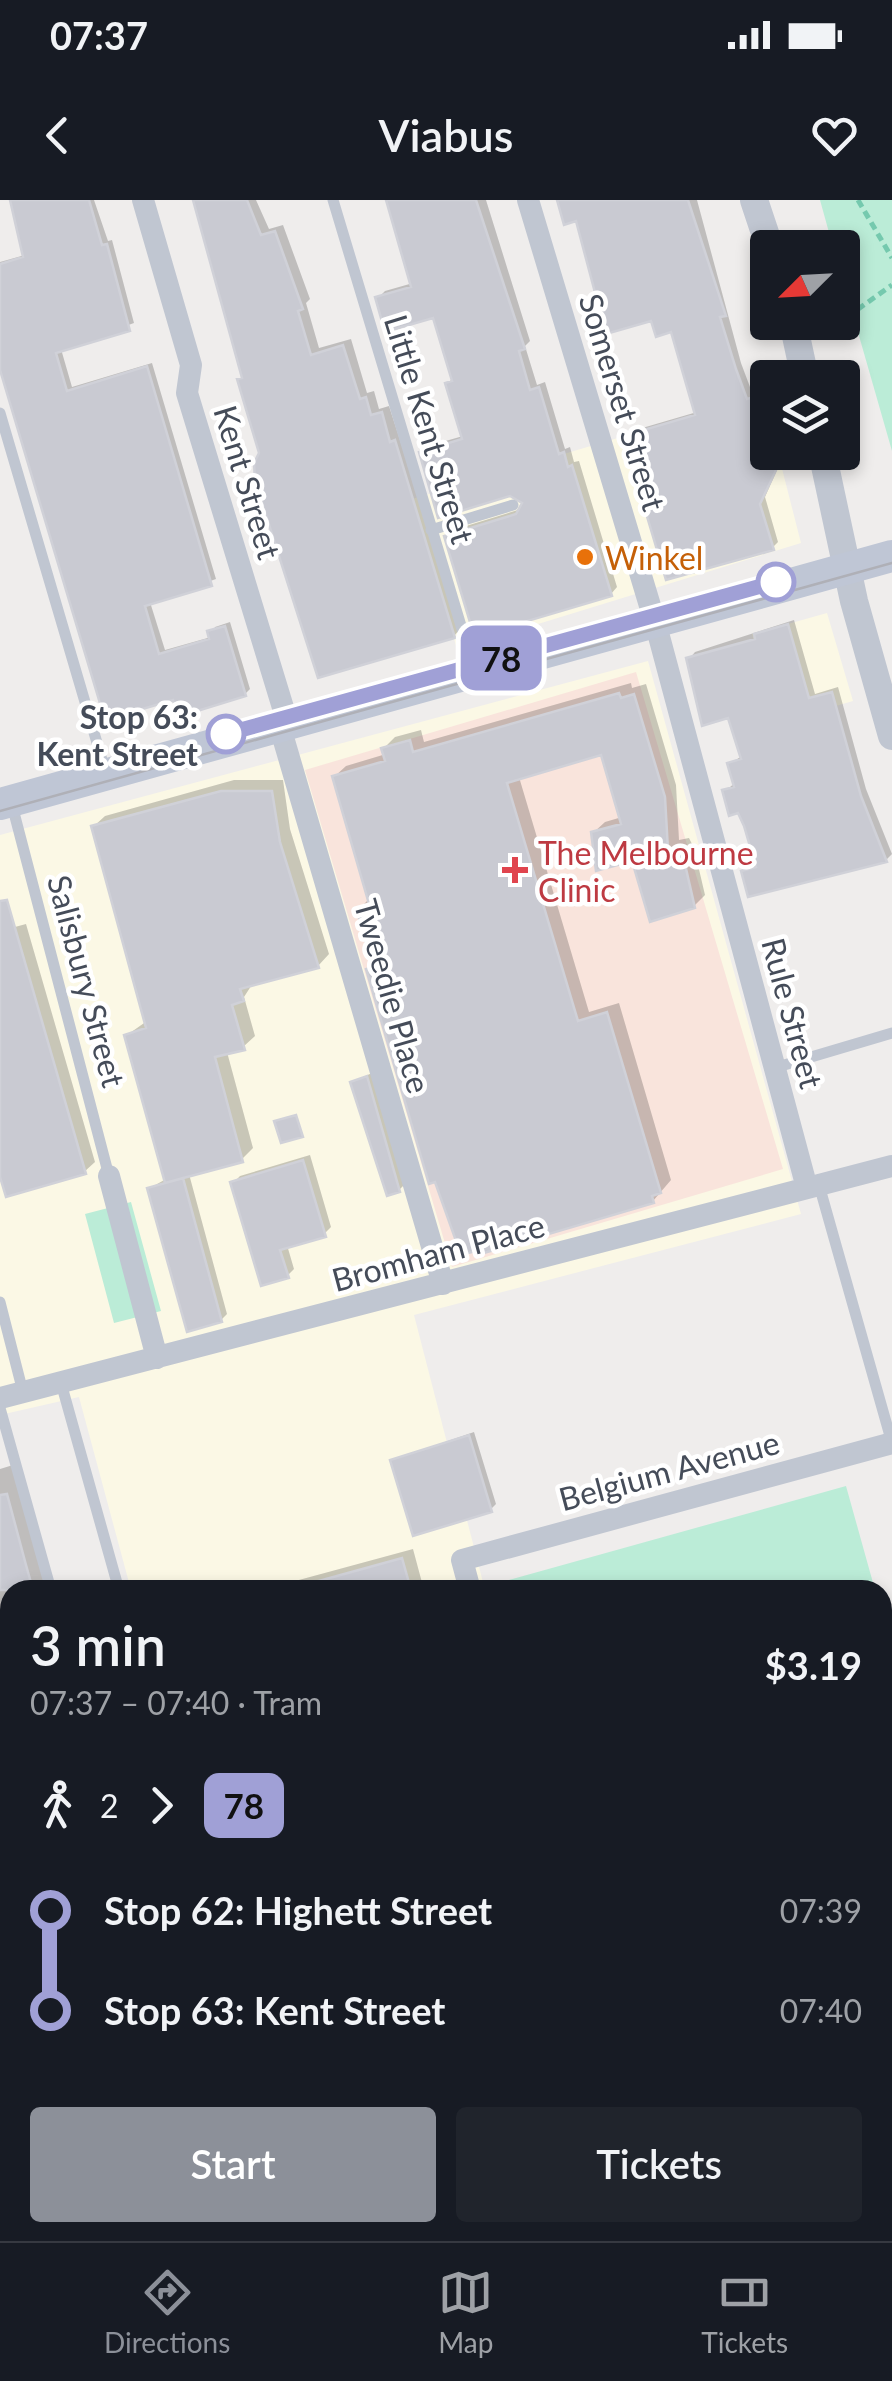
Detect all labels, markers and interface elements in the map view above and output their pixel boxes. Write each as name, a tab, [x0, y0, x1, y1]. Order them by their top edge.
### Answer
text: 07:37	[50, 12, 148, 58]
icon: back	[30, 108, 85, 163]
text: Viabus	[379, 108, 513, 162]
icon: heart	[807, 108, 862, 163]
north arrow	[750, 230, 860, 340]
map controls	[750, 230, 860, 470]
street label: Somerset Street	[571, 289, 675, 516]
street label: Little Kent Street	[377, 310, 483, 549]
button: layers	[750, 360, 860, 470]
street label: Kent Street	[206, 401, 290, 564]
place label: Winkel	[605, 538, 703, 577]
marker: Winkel	[574, 546, 596, 568]
unlabelled marker	[757, 563, 795, 601]
line badge: 78	[456, 626, 546, 690]
text: 78	[481, 637, 521, 679]
place label: Stop 63: Kent Street	[37, 697, 198, 773]
marker: Stop 63: Kent Street	[207, 715, 245, 753]
place label: The Melbourne Clinic	[538, 833, 754, 909]
marker: The Melbourne Clinic	[502, 857, 528, 883]
street label: Salisbury Street	[40, 871, 134, 1092]
street label: Tweedie Place	[347, 895, 439, 1097]
street label: Rule Street	[754, 934, 832, 1093]
street label: Bromham Place	[327, 1205, 549, 1299]
street label: Belgium Avenue	[555, 1422, 783, 1518]
text: 3 min	[30, 1612, 166, 1678]
text: $3.19	[765, 1642, 862, 1688]
text: 07:37 – 07:40 · Tram	[30, 1683, 322, 1722]
icon: walk	[30, 1778, 85, 1833]
icon: forward	[134, 1778, 189, 1833]
text: 78	[224, 1784, 264, 1826]
text: 2	[100, 1786, 119, 1825]
text: Stop 62: Highett Street	[104, 1887, 492, 1933]
text: 07:39	[780, 1891, 862, 1930]
text: Stop 63: Kent Street	[104, 1987, 446, 2033]
text: 07:40	[780, 1991, 862, 2030]
button: Start	[30, 2107, 436, 2222]
button: Tickets	[456, 2107, 862, 2222]
tab: Directions	[104, 2265, 230, 2359]
tab: Map	[438, 2265, 493, 2359]
tab: Tickets	[701, 2265, 788, 2359]

